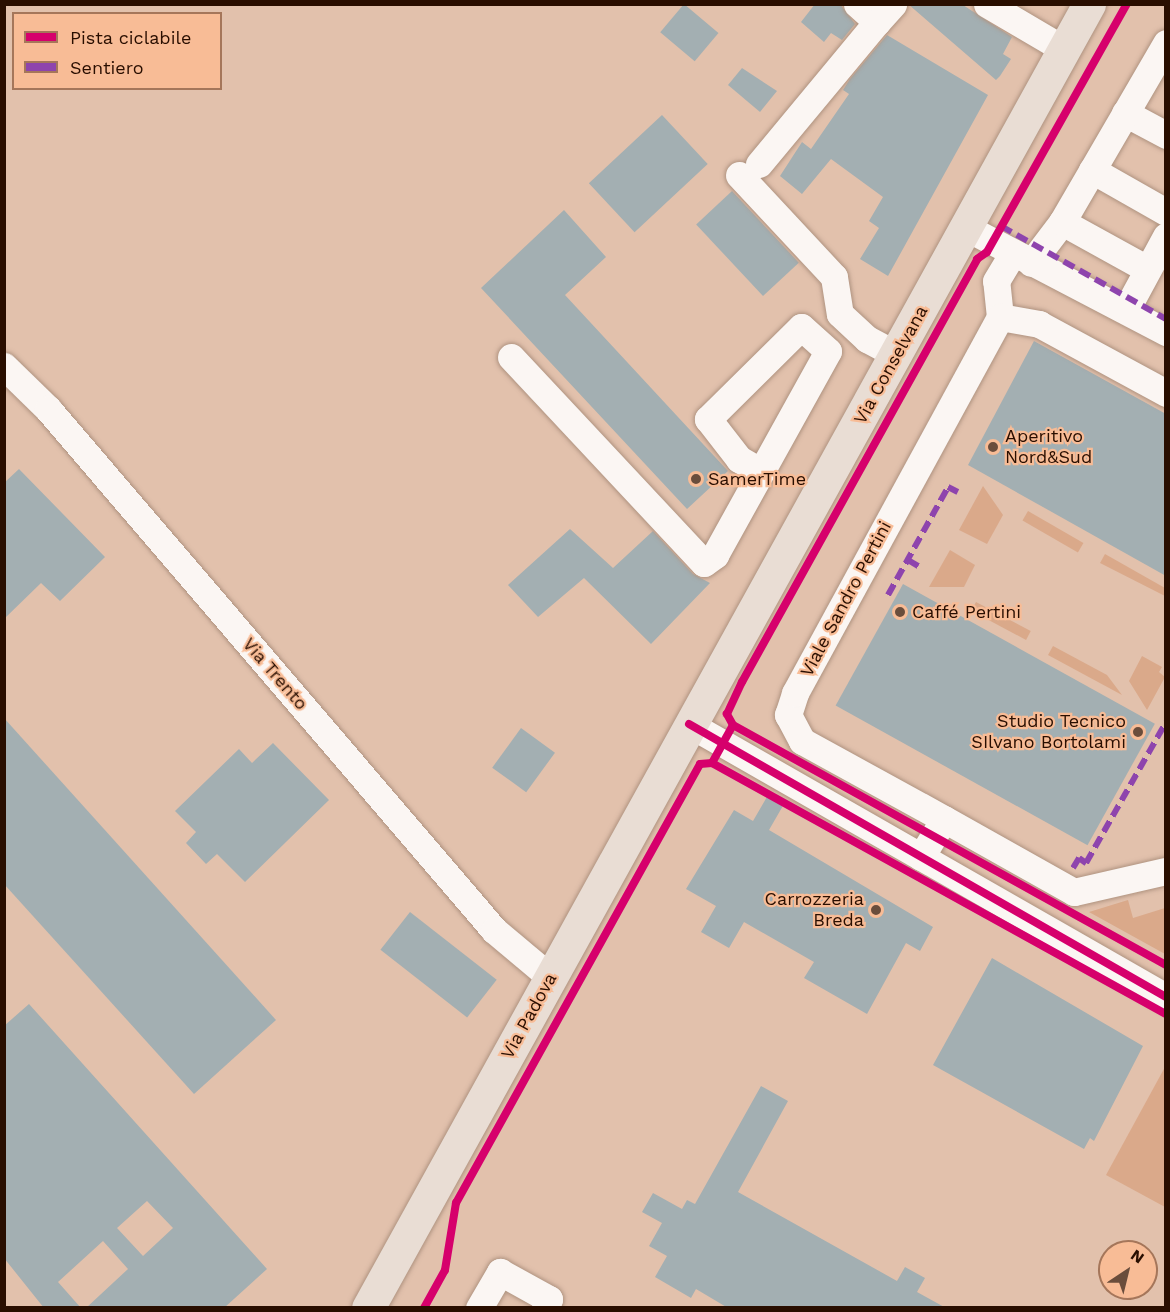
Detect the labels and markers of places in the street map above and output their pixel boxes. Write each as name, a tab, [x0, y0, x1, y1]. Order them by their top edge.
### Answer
place label: Aperitivo Nord&Sud	[1005, 426, 1092, 468]
marker: Aperitivo Nord&Sud	[986, 440, 1000, 454]
place label: SamerTime	[708, 468, 806, 490]
marker: SamerTime	[689, 472, 703, 486]
place label: Caffé Pertini	[912, 601, 1021, 623]
marker: Caffé Pertini	[893, 605, 907, 619]
place label: Studio Tecnico SIlvano Bortolami	[971, 711, 1126, 754]
marker: Studio Tecnico SIlvano Bortolami	[1131, 725, 1145, 739]
place label: Carrozzeria Breda	[765, 889, 864, 932]
marker: Carrozzeria Breda	[869, 903, 883, 917]

